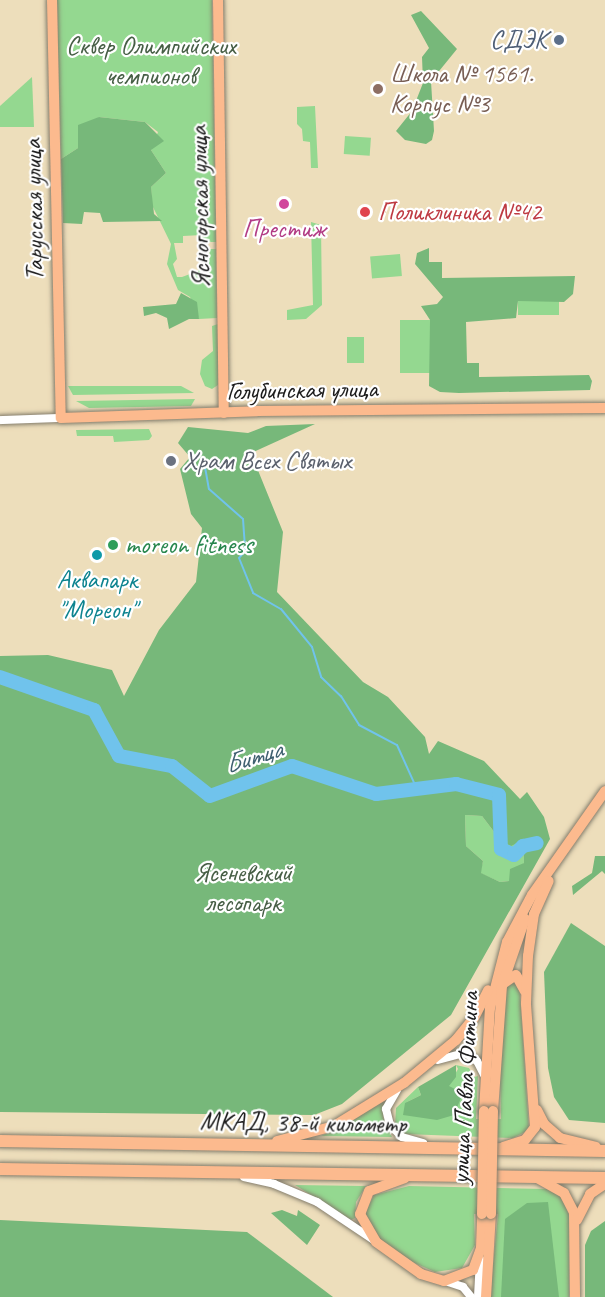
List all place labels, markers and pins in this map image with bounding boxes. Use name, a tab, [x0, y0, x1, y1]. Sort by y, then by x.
place label: СДЭК	[490, 24, 547, 56]
marker: СДЭК	[552, 33, 566, 47]
place label: Школа № 1561. Корпус №3	[390, 58, 533, 119]
marker: Школа № 1561. Корпус №3	[371, 82, 385, 96]
place label: Поликлиника №42	[378, 196, 542, 228]
marker: Престиж	[277, 197, 291, 211]
marker: Поликлиника №42	[356, 203, 374, 221]
place label: Престиж	[242, 213, 326, 245]
place label: Храм Всех Святых	[183, 445, 354, 477]
marker: Храм Всех Святых	[164, 454, 178, 468]
place label: moreon fitness	[125, 529, 253, 561]
marker: moreon fitness	[106, 538, 120, 552]
marker: Аквапарк "Мореон"	[90, 548, 104, 562]
place label: Аквапарк "Мореон"	[57, 564, 137, 626]

